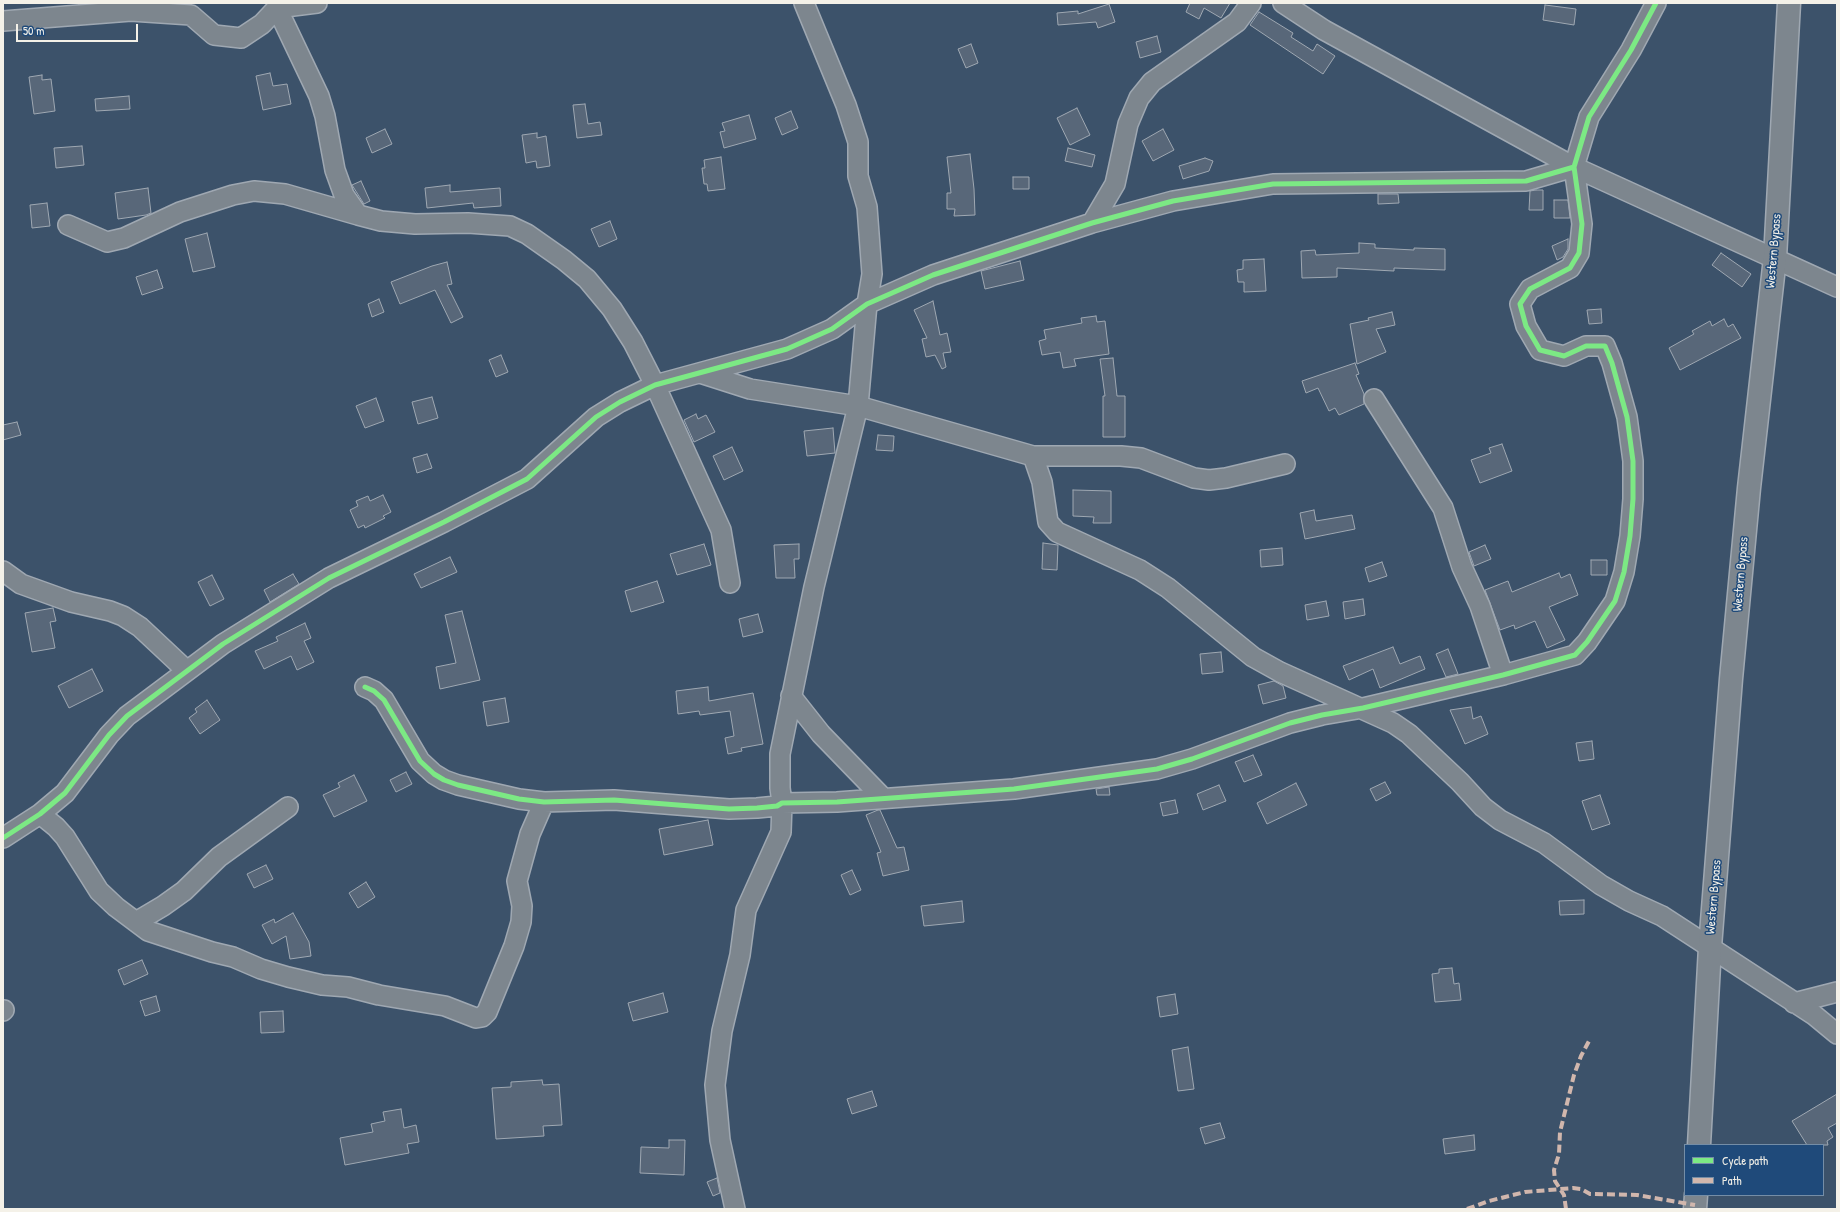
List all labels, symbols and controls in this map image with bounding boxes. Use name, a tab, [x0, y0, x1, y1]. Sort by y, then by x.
scale bar	[18, 16, 140, 42]
text: 50 m	[23, 22, 44, 39]
street label: Western Bypass	[1763, 213, 1785, 289]
street label: Western Bypass	[1730, 536, 1752, 612]
street label: Western Bypass	[1703, 859, 1725, 935]
legend	[1684, 1144, 1824, 1196]
text: Cycle path	[1722, 1152, 1768, 1169]
text: Path	[1722, 1172, 1742, 1189]

